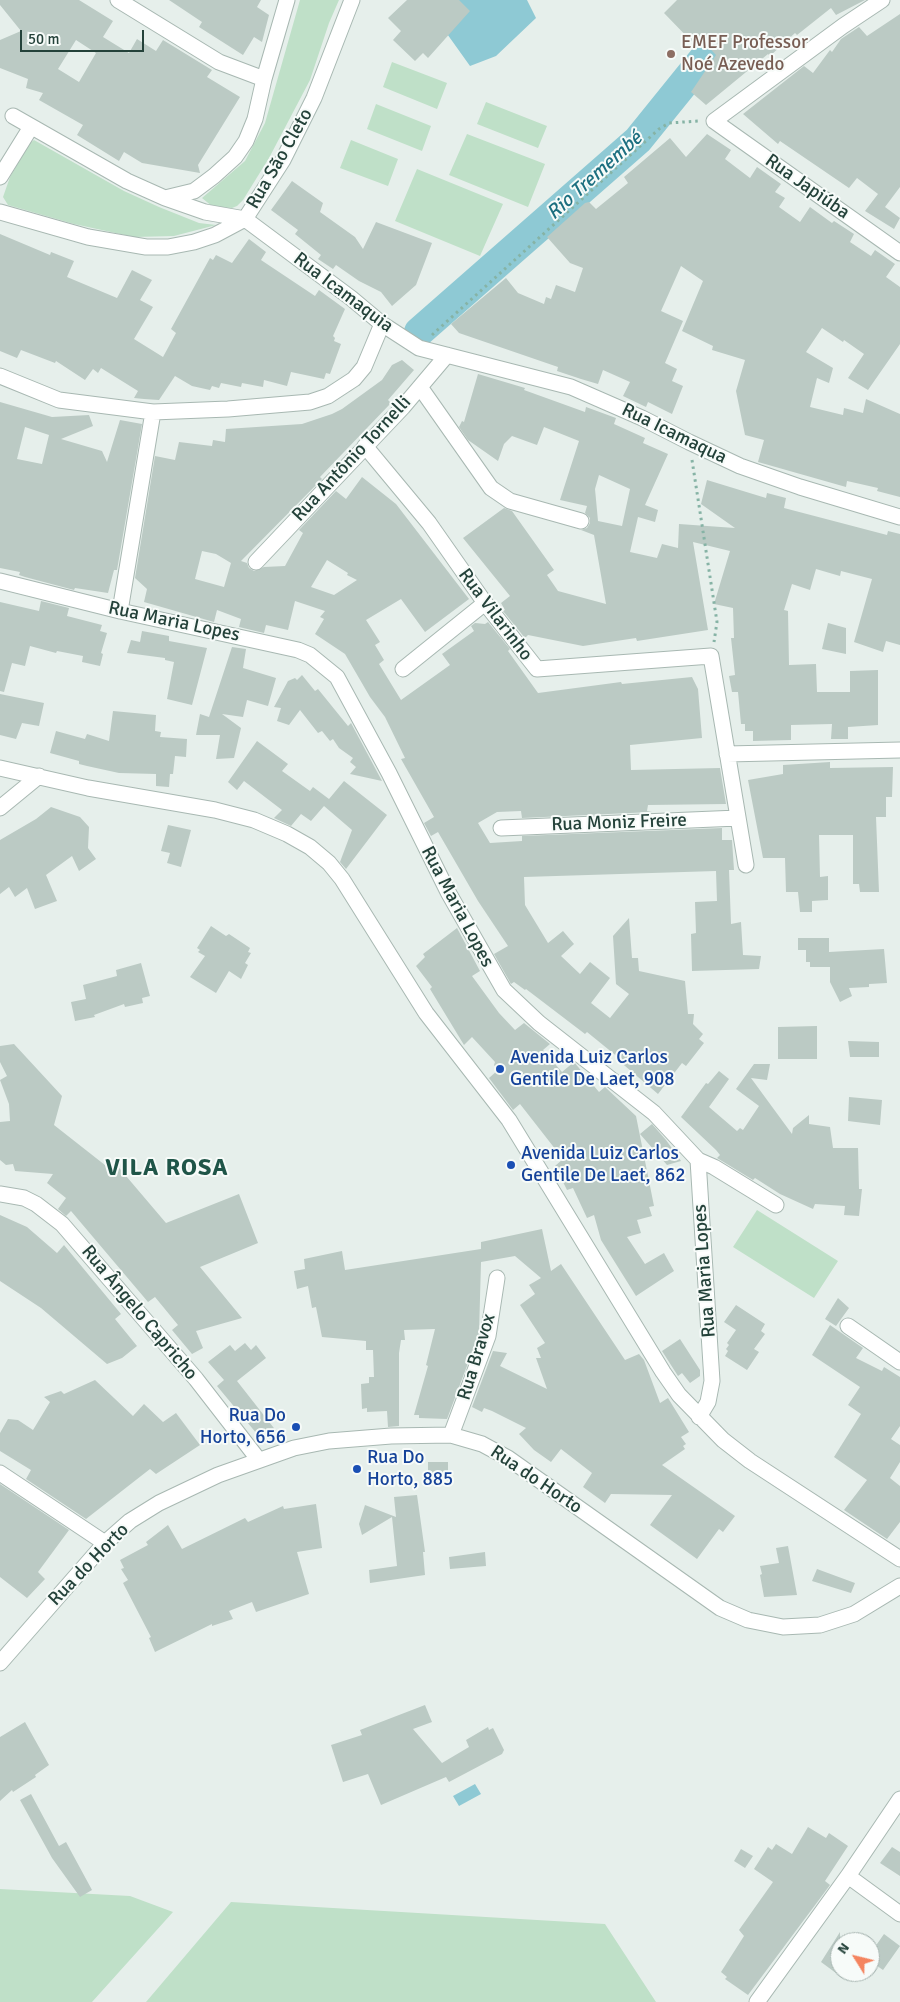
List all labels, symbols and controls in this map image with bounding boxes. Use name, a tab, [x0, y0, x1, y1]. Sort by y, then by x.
scale bar	[22, 20, 146, 52]
text: 50 m	[28, 30, 59, 48]
place label: EMEF Professor Noé Azevedo	[681, 32, 808, 76]
marker: EMEF Professor Noé Azevedo	[665, 48, 677, 60]
street label: Rua São Cleto	[242, 105, 318, 213]
water label: Rio Tremembé	[542, 127, 648, 225]
street label: Rua Japiúba	[760, 150, 854, 224]
street label: Rua Icamaquia	[289, 248, 397, 338]
street label: Rua Antônio Tornelli	[288, 391, 416, 527]
street label: Rua Icamaqua	[618, 399, 730, 469]
street label: Rua Vilarinho	[453, 564, 537, 666]
street label: Rua Maria Lopes	[106, 597, 242, 647]
street label: Rua Moniz Freire	[551, 809, 687, 837]
street label: Rua Maria Lopes	[416, 843, 498, 971]
place label: Avenida Luiz Carlos Gentile De Laet, 908	[510, 1047, 675, 1091]
marker: Avenida Luiz Carlos Gentile De Laet, 908	[494, 1063, 506, 1075]
place label: Avenida Luiz Carlos Gentile De Laet, 862	[521, 1143, 686, 1187]
district label: VILA ROSA	[104, 1155, 230, 1183]
marker: Avenida Luiz Carlos Gentile De Laet, 862	[505, 1159, 517, 1171]
street label: Rua Maria Lopes	[689, 1204, 721, 1338]
street label: Rua Ângelo Capricho	[76, 1241, 202, 1385]
street label: Rua Bravox	[453, 1311, 501, 1403]
place label: Rua Do Horto, 656	[200, 1405, 286, 1449]
marker: Rua Do Horto, 656	[290, 1421, 302, 1433]
street label: Rua do Horto	[486, 1441, 586, 1519]
place label: Rua Do Horto, 885	[367, 1447, 453, 1491]
marker: Rua Do Horto, 885	[351, 1463, 363, 1475]
street label: Rua do Horto	[44, 1519, 134, 1611]
north arrow	[830, 1932, 880, 1982]
text: N	[834, 1940, 853, 1957]

